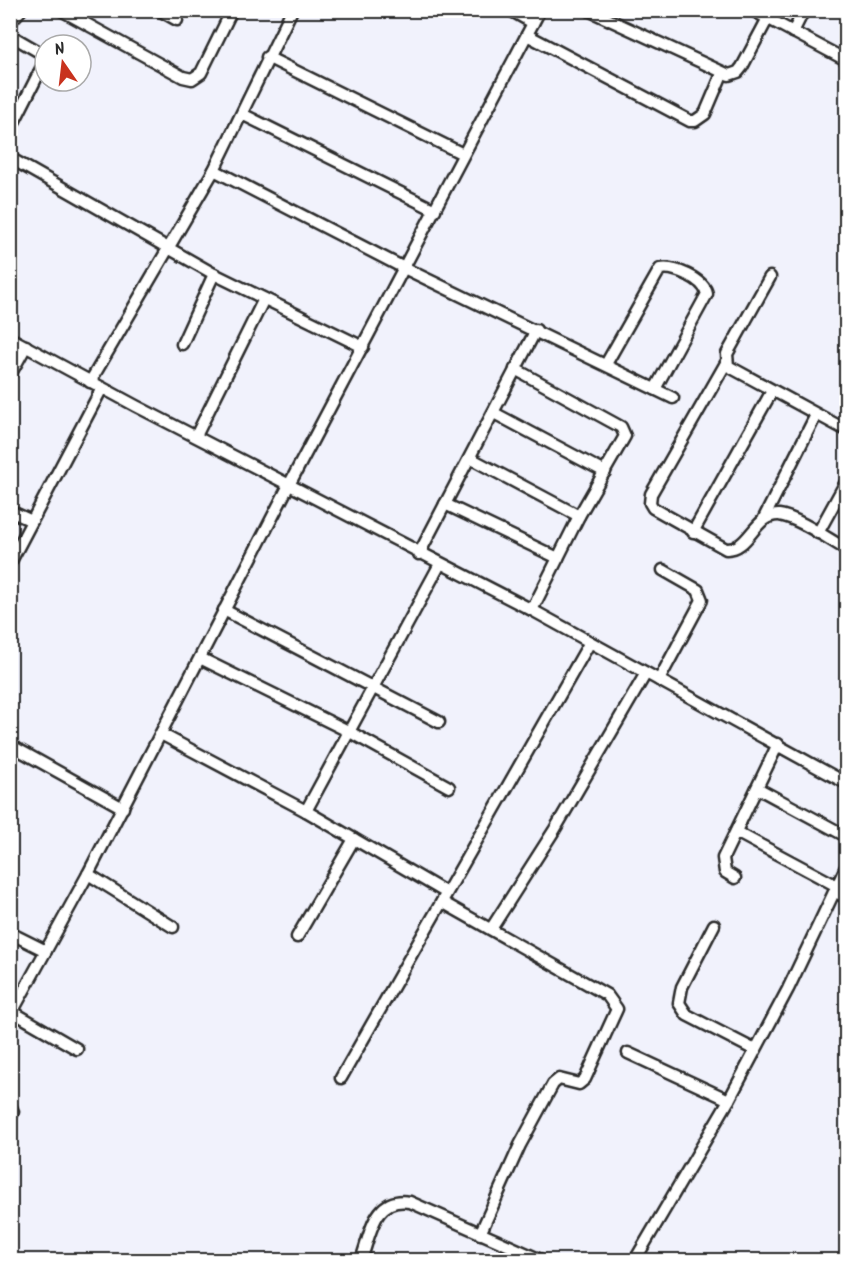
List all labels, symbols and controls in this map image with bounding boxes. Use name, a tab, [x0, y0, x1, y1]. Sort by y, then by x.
north arrow	[33, 33, 93, 93]
text: N	[52, 37, 68, 63]

